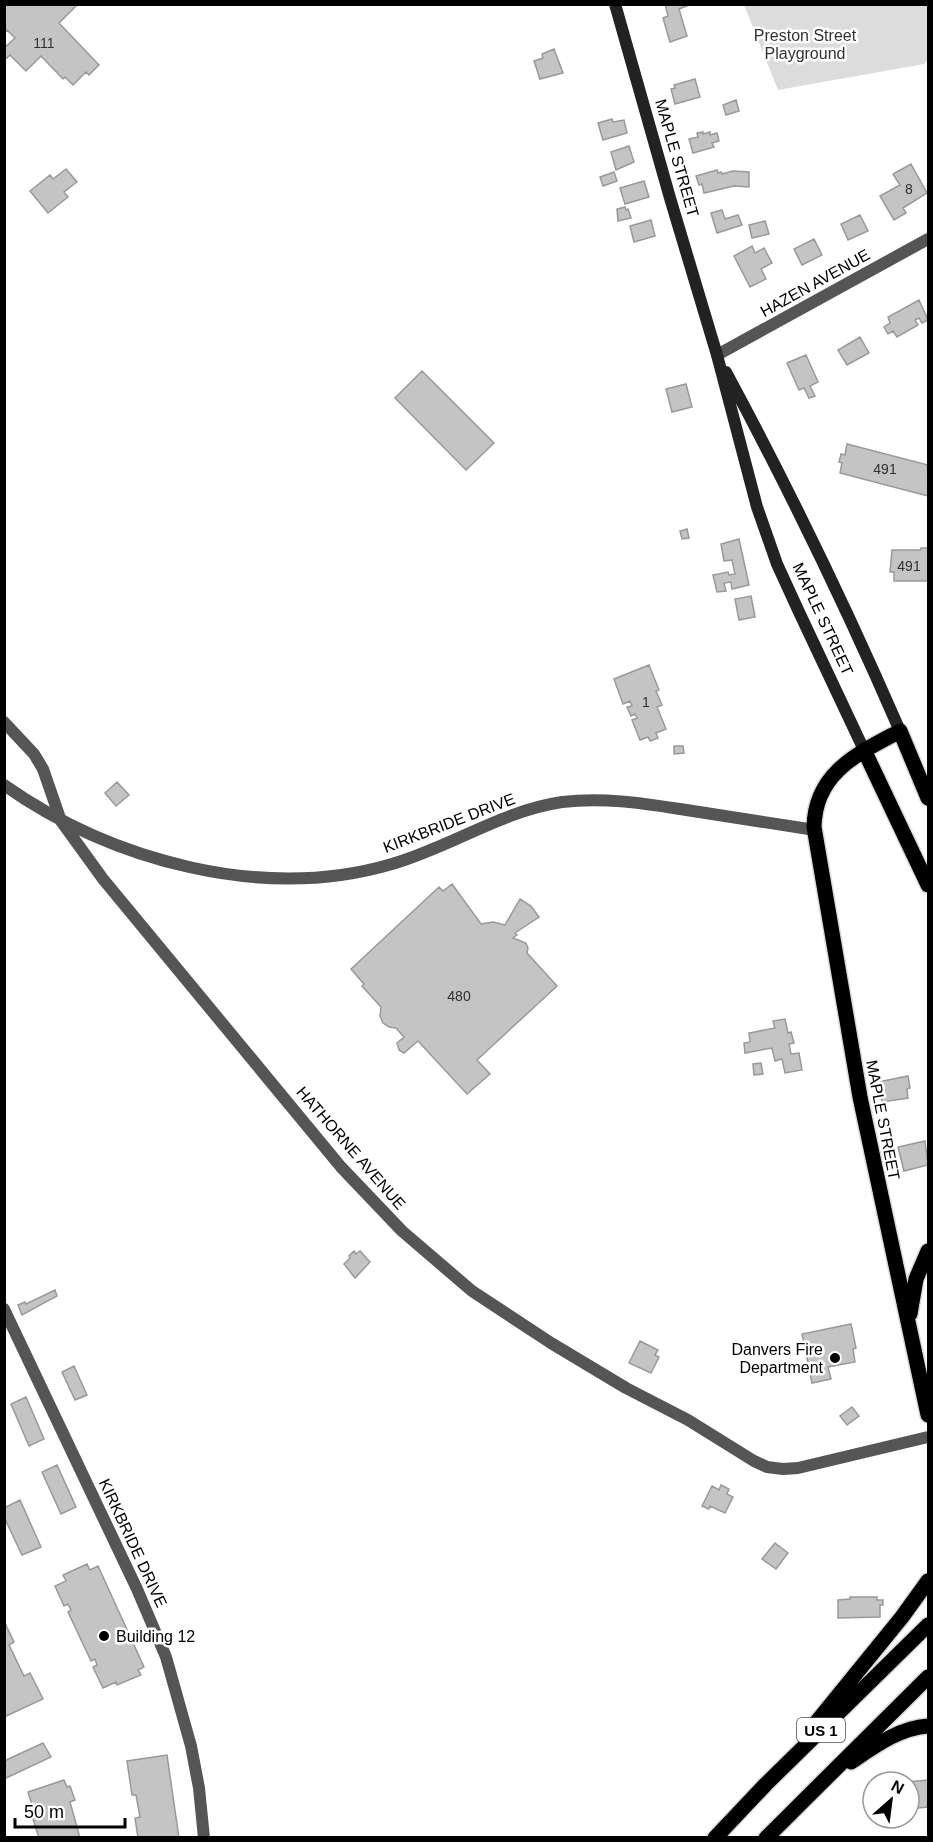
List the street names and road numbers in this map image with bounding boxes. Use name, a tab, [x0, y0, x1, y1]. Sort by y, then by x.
street label: MAPLE STREET	[652, 97, 702, 219]
street label: HAZEN AVENUE	[757, 246, 873, 320]
street label: MAPLE STREET	[790, 560, 857, 678]
street label: KIRKBRIDE DRIVE	[381, 790, 517, 856]
street label: MAPLE STREET	[863, 1059, 903, 1182]
street label: HATHORNE AVENUE	[293, 1083, 409, 1213]
street label: KIRKBRIDE DRIVE	[96, 1476, 170, 1610]
road number: US 1	[797, 1718, 845, 1742]

